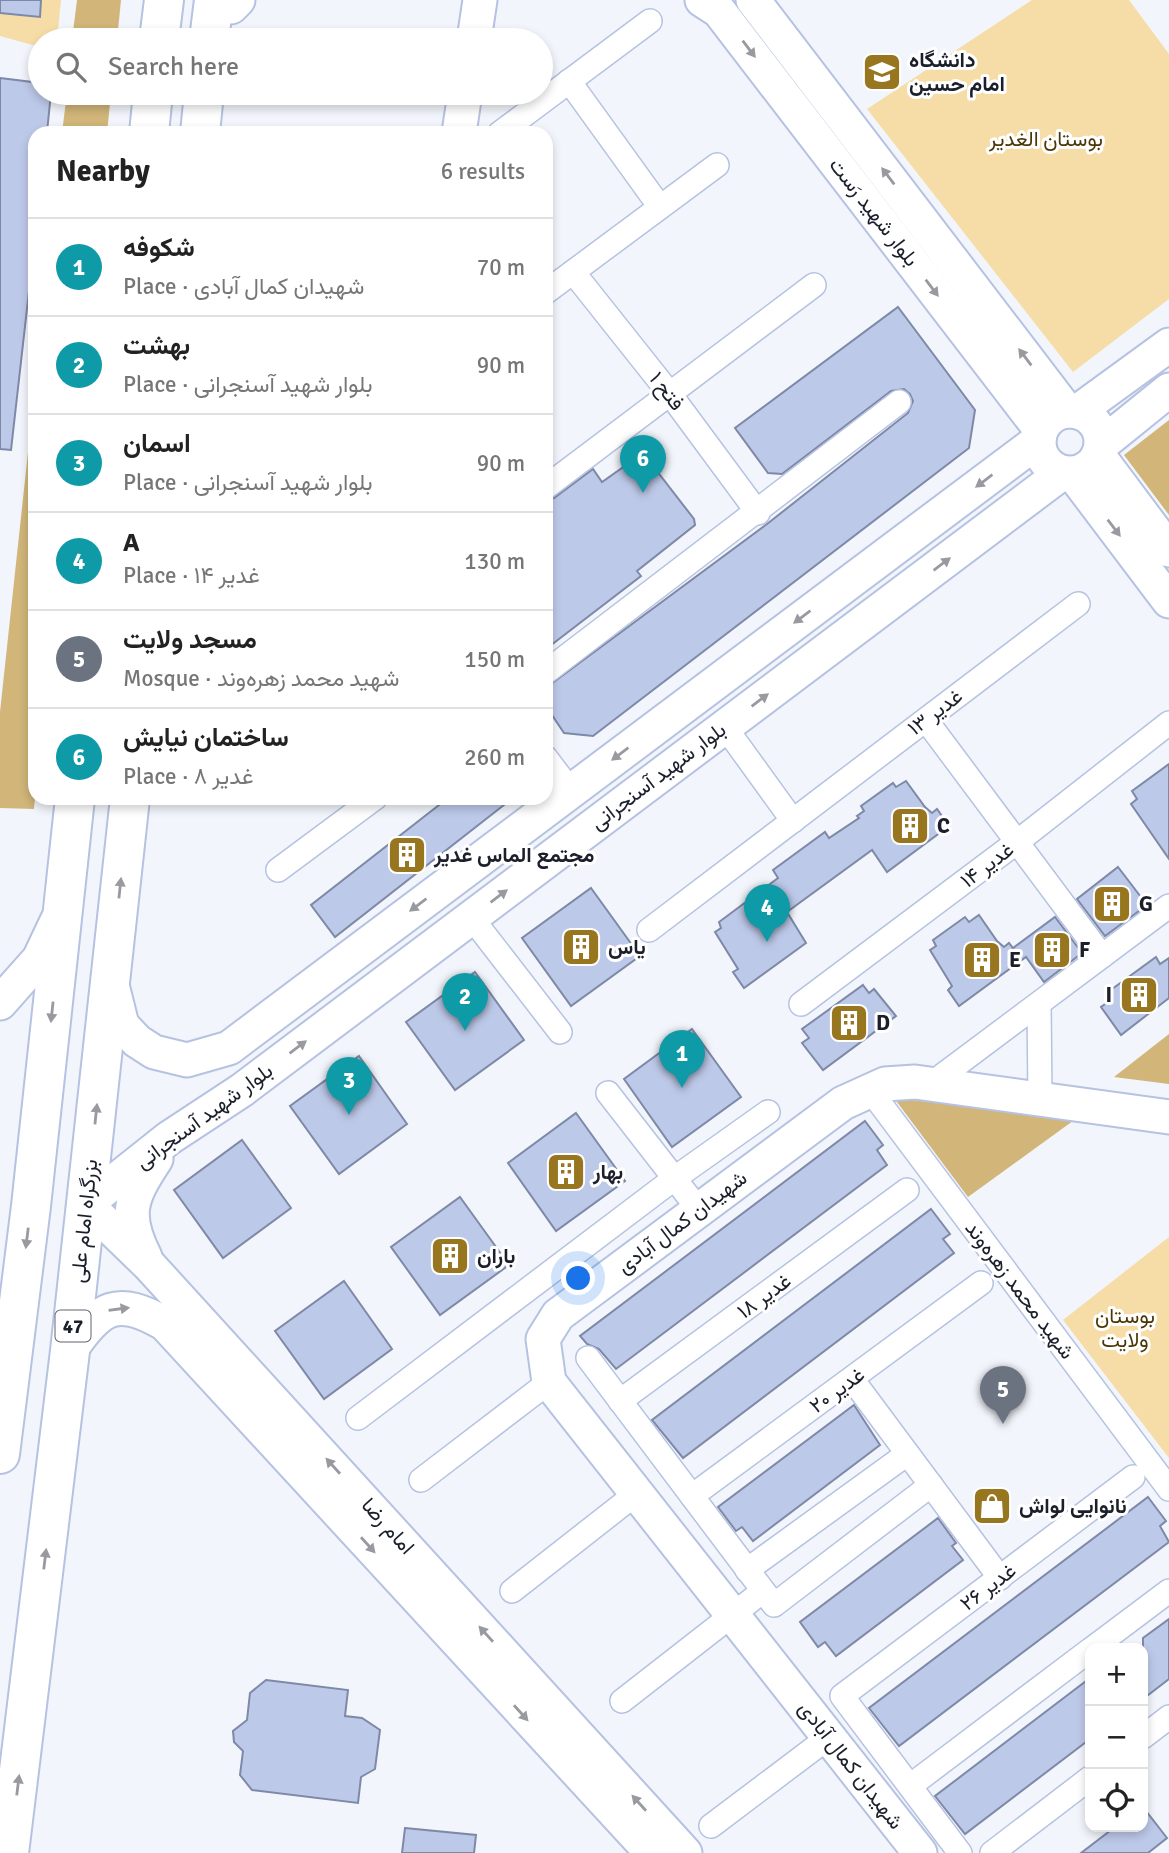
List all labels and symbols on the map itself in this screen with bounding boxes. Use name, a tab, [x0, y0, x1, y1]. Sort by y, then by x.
one-way arrow	[741, 40, 755, 58]
place label: دانشگاه امام حسین	[909, 47, 1005, 98]
school or university icon: دانشگاه امام حسین	[861, 51, 903, 93]
park label: بوستان الغدیر	[988, 126, 1103, 152]
street label: بلوار شهید رَست	[823, 152, 925, 272]
one-way arrow	[880, 167, 895, 185]
one-way arrow	[925, 278, 940, 296]
one-way arrow	[1019, 348, 1033, 366]
street label: فتح ۱	[643, 366, 690, 416]
pin: 6	[620, 435, 666, 493]
one-way arrow	[975, 474, 993, 488]
one-way arrow	[1107, 519, 1121, 537]
one-way arrow	[932, 556, 950, 571]
one-way arrow	[793, 610, 811, 624]
street label: غدیر ۱۳	[902, 683, 968, 741]
one-way arrow	[751, 694, 769, 708]
street label: بلوار شهید آسنجرانی	[585, 716, 731, 836]
one-way arrow	[611, 747, 629, 761]
building icon: C	[889, 805, 931, 847]
place label: C	[937, 813, 950, 839]
building icon: مجتمع الماس غدیر	[386, 834, 428, 876]
street label: غدیر ۱۴	[955, 837, 1019, 893]
place label: مجتمع الماس غدیر	[433, 842, 595, 869]
one-way arrow	[115, 877, 126, 899]
building icon: G	[1091, 883, 1133, 925]
pin: 4	[744, 884, 790, 942]
one-way arrow	[490, 888, 508, 903]
place label: G	[1139, 891, 1153, 917]
one-way arrow	[410, 898, 428, 913]
building icon: یاس	[560, 926, 602, 968]
building icon: F	[1031, 929, 1073, 971]
place label: یاس	[608, 934, 646, 960]
place label: F	[1079, 937, 1090, 963]
building icon: E	[961, 939, 1003, 981]
place label: E	[1009, 947, 1021, 973]
pin: 2	[442, 973, 488, 1031]
building icon: I	[1118, 974, 1160, 1016]
place label: I	[1105, 982, 1112, 1008]
one-way arrow	[46, 1001, 57, 1023]
building icon: D	[828, 1002, 870, 1044]
place label: D	[876, 1010, 890, 1036]
pin: 1	[659, 1030, 705, 1088]
one-way arrow	[289, 1040, 307, 1054]
street label: بلوار شهید آسنجرانی	[130, 1057, 278, 1175]
pin: 3	[326, 1057, 372, 1115]
one-way arrow	[91, 1103, 102, 1125]
building icon: بهار	[545, 1151, 587, 1193]
street label: بزرگراه امام علی	[65, 1158, 104, 1284]
place label: بهار	[592, 1159, 623, 1185]
street label: شهیدان کمال آبادی	[612, 1165, 752, 1279]
street label: شهید محمد زهره‌وند	[959, 1216, 1081, 1364]
one-way arrow	[22, 1227, 33, 1249]
building icon: باران	[429, 1235, 471, 1277]
place label: باران	[477, 1243, 515, 1269]
your location	[561, 1261, 595, 1295]
street label: غدیر ۱۸	[732, 1268, 796, 1324]
one-way arrow	[108, 1303, 130, 1314]
park label: بوستان ولایت	[1095, 1303, 1155, 1353]
road number: 47	[56, 1310, 90, 1342]
street label: غدیر ۲۰	[804, 1361, 870, 1419]
pin: 5	[980, 1366, 1026, 1424]
one-way arrow	[325, 1457, 341, 1475]
shop icon: نانوایی لواش	[971, 1485, 1013, 1527]
street label: امام رضا	[355, 1492, 420, 1560]
place label: نانوایی لواش	[1019, 1493, 1127, 1519]
one-way arrow	[360, 1536, 376, 1554]
one-way arrow	[40, 1548, 51, 1570]
street label: غدیر ۲۶	[955, 1558, 1021, 1616]
one-way arrow	[478, 1625, 494, 1643]
street label: شهیدان کمال آبادی	[793, 1696, 909, 1834]
one-way arrow	[513, 1704, 529, 1722]
one-way arrow	[12, 1774, 23, 1796]
one-way arrow	[631, 1794, 647, 1812]

